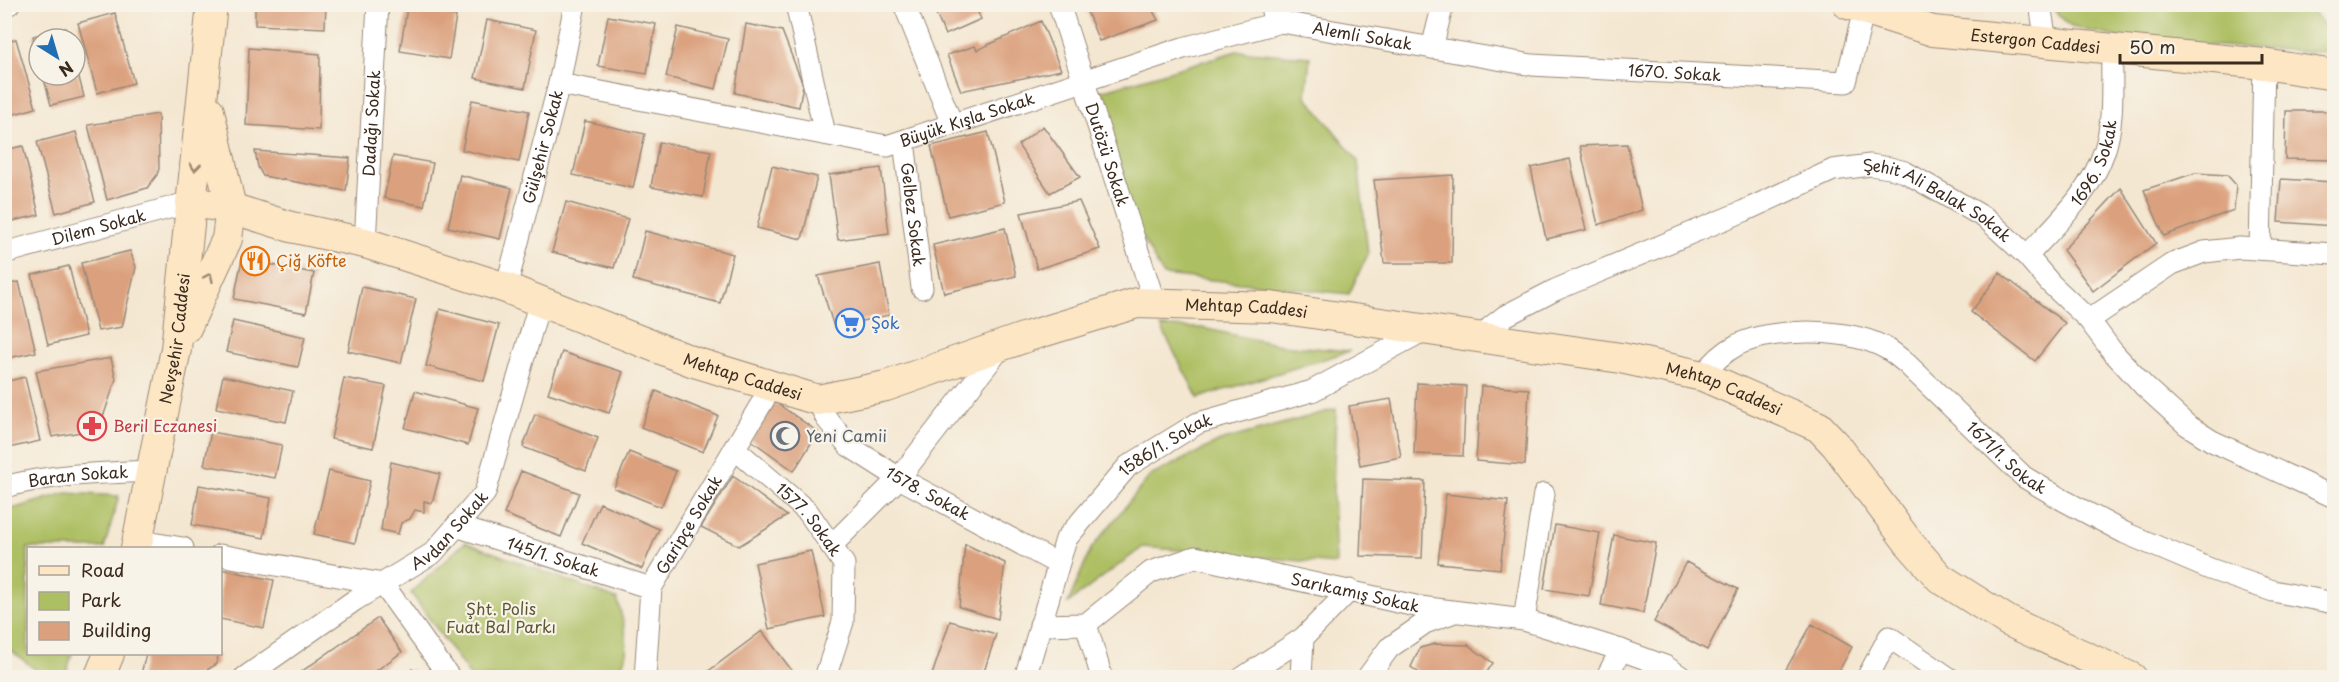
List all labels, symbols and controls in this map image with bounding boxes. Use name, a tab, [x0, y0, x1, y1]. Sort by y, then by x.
street label: Alemli Sokak	[1311, 15, 1414, 55]
street label: Estergon Caddesi	[1969, 22, 2101, 59]
north arrow	[27, 27, 87, 87]
scale bar	[2120, 27, 2262, 65]
text: 50 m	[2129, 33, 2176, 60]
text: N	[54, 56, 79, 83]
street label: 1670. Sokak	[1628, 57, 1722, 86]
street label: Dadağı Sokak	[356, 69, 385, 177]
street label: Büyük Kışla Sokak	[896, 85, 1037, 152]
street label: Gülşehir Sokak	[515, 87, 568, 206]
street label: Dutözü Sokak	[1080, 99, 1136, 209]
street label: 1696. Sokak	[2064, 118, 2122, 211]
street label: Şehit Ali Balak Sokak	[1861, 152, 2017, 247]
street label: Gelbez Sokak	[896, 161, 932, 268]
one-way arrow	[189, 163, 202, 172]
street label: Dilem Sokak	[48, 202, 148, 251]
restaurant icon: Çiğ Köfte	[239, 245, 271, 277]
place label: Çiğ Köfte	[276, 248, 347, 272]
street label: Nevşehir Caddesi	[152, 272, 195, 406]
one-way arrow	[202, 273, 214, 284]
street label: Mehtap Caddesi	[1185, 291, 1309, 323]
supermarket icon: Şok	[834, 307, 866, 339]
place label: Şok	[871, 310, 900, 334]
street label: Mehtap Caddesi	[680, 346, 805, 405]
street label: Mehtap Caddesi	[1664, 355, 1786, 420]
street label: 1586/1. Sokak	[1112, 407, 1215, 481]
pharmacy icon: Beril Eczanesi	[76, 410, 108, 442]
place label: Beril Eczanesi	[113, 413, 217, 437]
street label: 1671/1. Sokak	[1962, 415, 2052, 499]
mosque icon: Yeni Camii	[769, 420, 801, 452]
place label: Yeni Camii	[806, 423, 887, 447]
street label: Baran Sokak	[26, 459, 129, 492]
street label: 1578. Sokak	[881, 460, 975, 525]
street label: Garipçe Sokak	[649, 470, 727, 578]
street label: 1577. Sokak	[771, 477, 848, 561]
street label: Avdan Sokak	[405, 485, 493, 575]
street label: 145/1. Sokak	[504, 530, 603, 582]
legend	[27, 547, 222, 655]
text: Road	[81, 556, 125, 583]
street label: Sarıkamış Sokak	[1289, 566, 1422, 618]
text: Park	[81, 586, 121, 613]
park label: Şht. Polis Fuat Bal Parkı	[446, 596, 556, 638]
text: Building	[81, 616, 151, 643]

